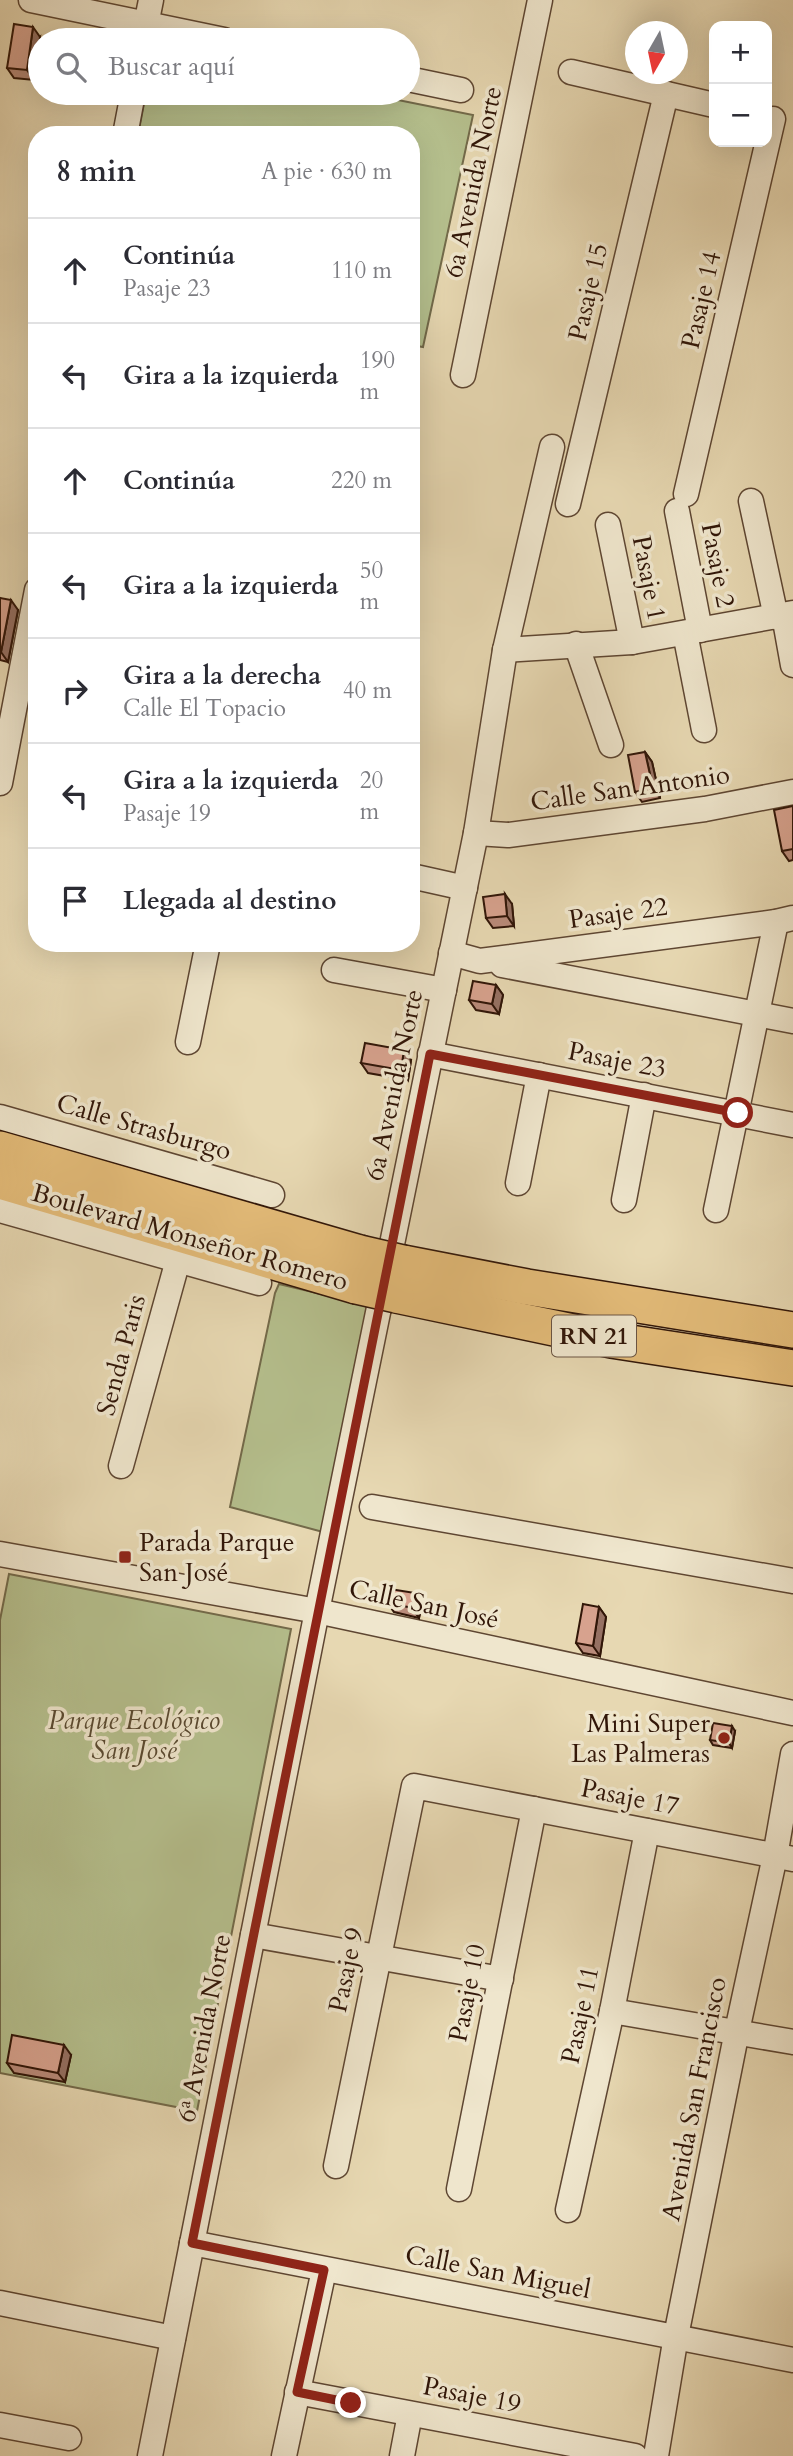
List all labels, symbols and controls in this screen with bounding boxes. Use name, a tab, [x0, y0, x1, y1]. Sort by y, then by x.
north arrow	[625, 21, 688, 84]
map controls	[709, 21, 772, 147]
button: +	[709, 21, 772, 84]
search box	[28, 28, 420, 105]
icon: search	[52, 48, 90, 86]
text: Buscar aquí	[108, 49, 235, 84]
street label: 6a Avenida Norte	[436, 83, 510, 281]
button: −	[709, 84, 772, 147]
text: 8 min	[56, 151, 136, 192]
text: A pie · 630 m	[261, 156, 392, 187]
text: Continúa	[123, 238, 235, 273]
street label: Pasaje 15	[560, 240, 616, 344]
street label: Pasaje 14	[673, 248, 729, 352]
icon: ahead	[56, 252, 94, 290]
text: 110 m	[331, 255, 392, 286]
text: Pasaje 23	[123, 273, 211, 304]
text: 190 m	[360, 345, 395, 407]
icon: left	[56, 357, 94, 395]
text: Gira a la izquierda	[123, 358, 339, 393]
icon: ahead	[56, 462, 94, 500]
text: Continúa	[123, 463, 235, 498]
text: 220 m	[331, 465, 392, 496]
street label: Pasaje 2	[693, 519, 743, 611]
street label: Pasaje 1	[624, 532, 674, 624]
text: 50 m	[360, 555, 383, 617]
icon: left	[56, 567, 94, 605]
text: Gira a la izquierda	[123, 568, 339, 603]
text: Gira a la derecha	[123, 658, 321, 693]
icon: right	[56, 672, 94, 710]
text: 40 m	[343, 675, 392, 706]
text: Calle El Topacio	[123, 693, 286, 724]
street label: Calle San Antonio	[528, 757, 732, 819]
text: Gira a la izquierda	[123, 763, 339, 798]
text: 20 m	[360, 765, 383, 827]
icon: left	[56, 777, 94, 815]
text: Pasaje 19	[123, 798, 211, 829]
icon: arrive	[56, 882, 94, 920]
text: Llegada al destino	[123, 883, 337, 918]
street label: Pasaje 22	[566, 889, 670, 937]
street label: 6a Avenida Norte	[357, 986, 431, 1184]
street label: Pasaje 23	[565, 1033, 669, 1087]
street label: Calle Strasburgo	[53, 1085, 235, 1169]
route start	[722, 1097, 753, 1128]
street label: Boulevard Monseñor Romero	[28, 1175, 352, 1299]
street label: Senda Paris	[88, 1291, 154, 1419]
road number: RN 21	[552, 1316, 636, 1356]
place label: Parada Parque San José	[139, 1525, 294, 1590]
marker: Parada Parque San José	[117, 1549, 133, 1565]
street label: Calle San José	[346, 1571, 502, 1637]
park label: Parque Ecológico San José	[48, 1703, 220, 1768]
place label: Mini Super Las Palmeras	[571, 1706, 711, 1771]
marker: Mini Super Las Palmeras	[716, 1730, 732, 1746]
street label: Pasaje 17	[578, 1770, 682, 1824]
street label: Pasaje 9	[320, 1924, 372, 2016]
street label: 6ª Avenida Norte	[169, 1931, 239, 2125]
street label: Pasaje 10	[440, 1941, 494, 2045]
street label: Pasaje 11	[553, 1963, 607, 2067]
street label: Avenida San Francisco	[653, 1974, 735, 2224]
street label: Calle San Miguel	[402, 2237, 594, 2307]
street label: Pasaje 19	[420, 2368, 524, 2422]
route end	[335, 2387, 366, 2418]

